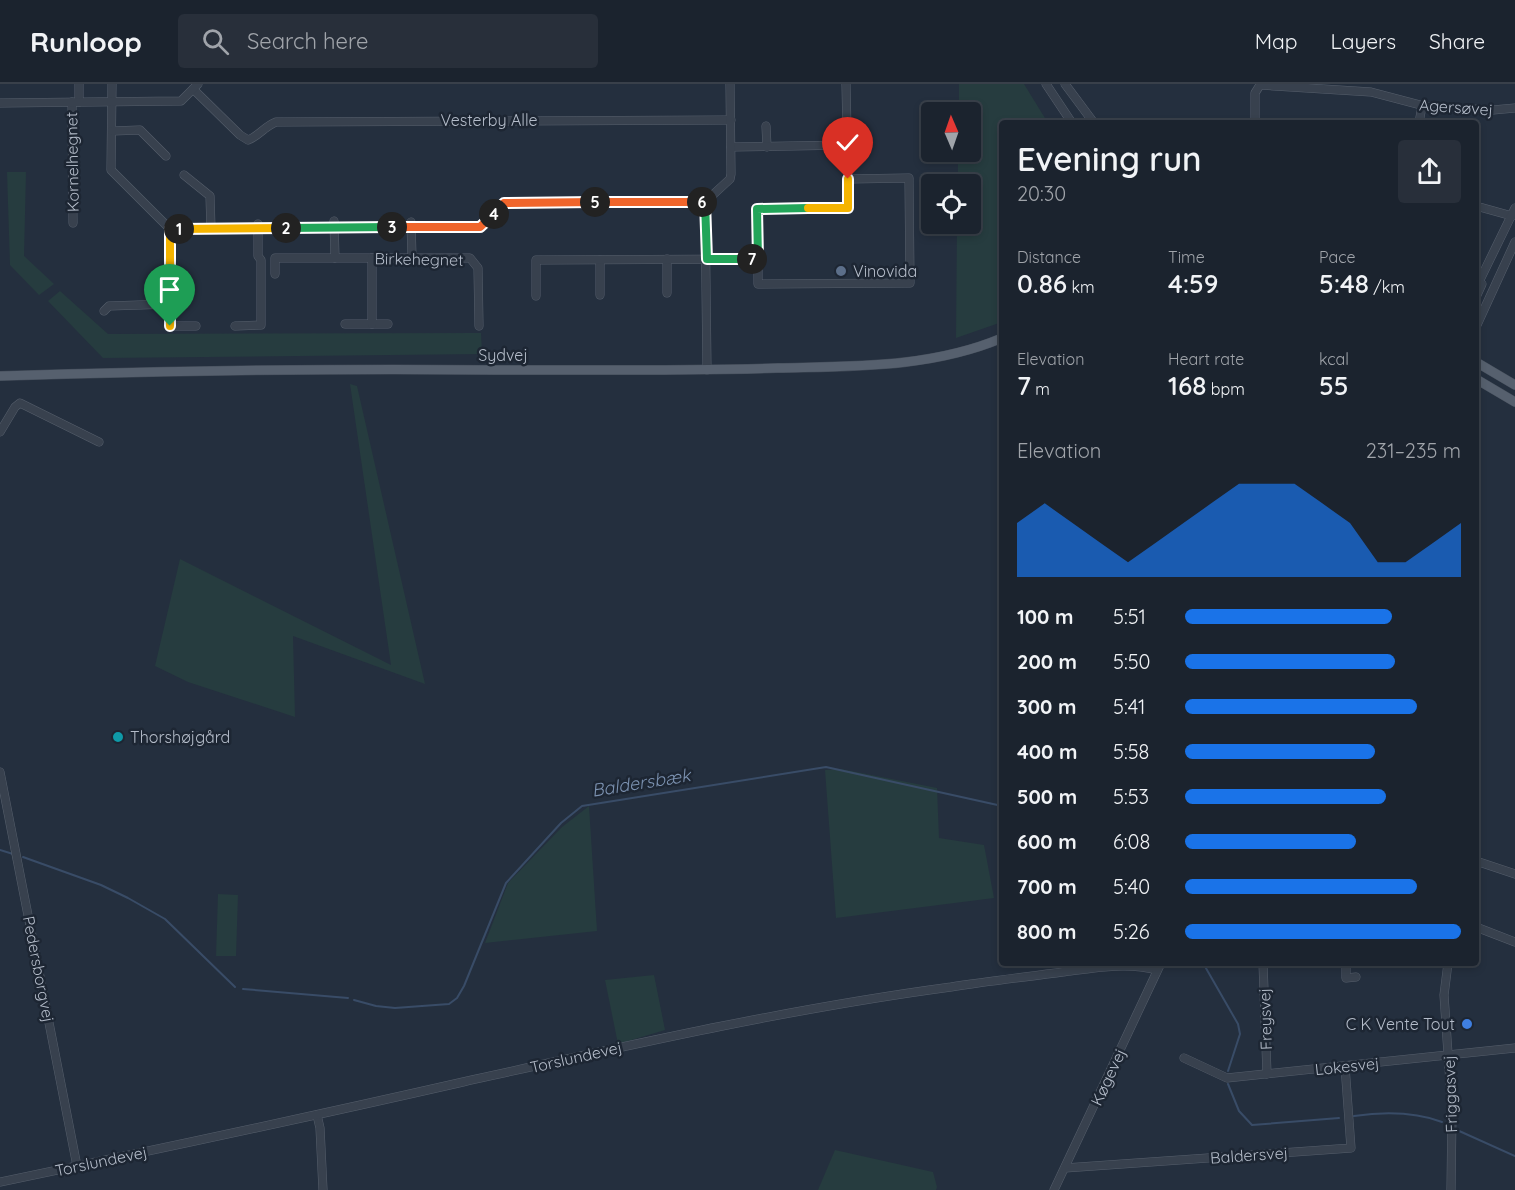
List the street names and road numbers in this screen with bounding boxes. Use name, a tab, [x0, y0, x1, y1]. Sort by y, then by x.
street label: Agersøvej	[1418, 94, 1494, 120]
street label: Vesterby Alle	[440, 110, 538, 130]
street label: Kornelhegnet	[61, 112, 83, 212]
street label: Birkehegnet	[374, 248, 464, 270]
street label: Sydvej	[478, 345, 528, 365]
street label: Pedersborgvej	[19, 914, 59, 1024]
street label: Freysvej	[1254, 988, 1276, 1050]
street label: Torslundevej	[528, 1037, 624, 1077]
street label: Køgevej	[1086, 1045, 1130, 1109]
street label: Lokesvej	[1314, 1053, 1380, 1079]
street label: Friggasvej	[1439, 1055, 1461, 1133]
street label: Torslundevej	[53, 1142, 149, 1180]
street label: Baldersvej	[1210, 1142, 1288, 1168]

